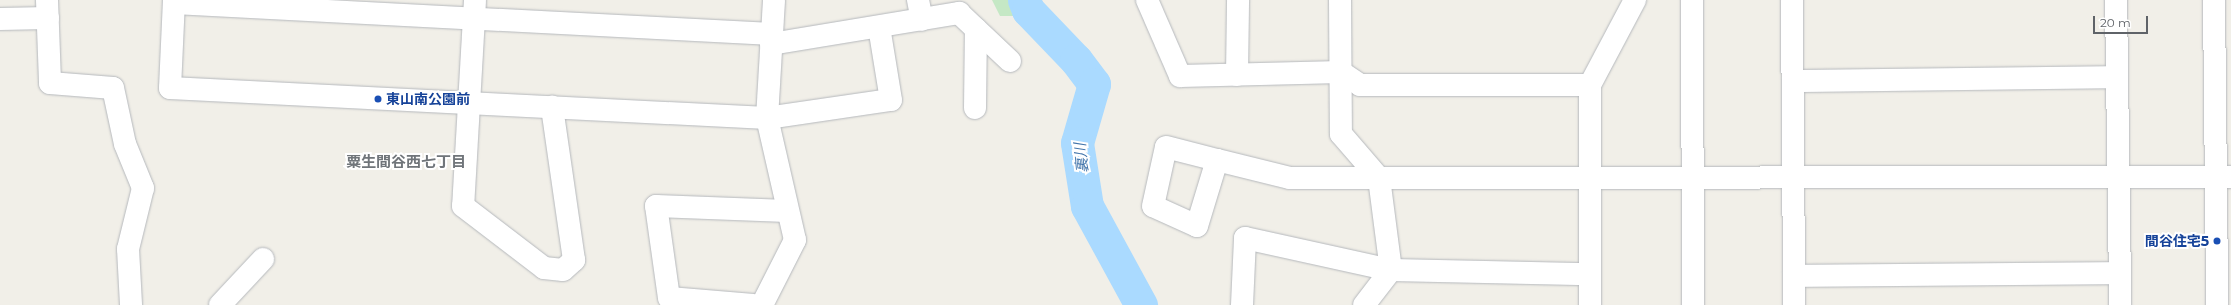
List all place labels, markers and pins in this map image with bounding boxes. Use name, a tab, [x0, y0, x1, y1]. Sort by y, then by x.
place label: 東山南公園前	[386, 91, 470, 107]
marker: 東山南公園前	[373, 94, 383, 104]
place label: 間谷住宅5	[2145, 233, 2209, 249]
marker: 間谷住宅5	[2212, 236, 2222, 246]

